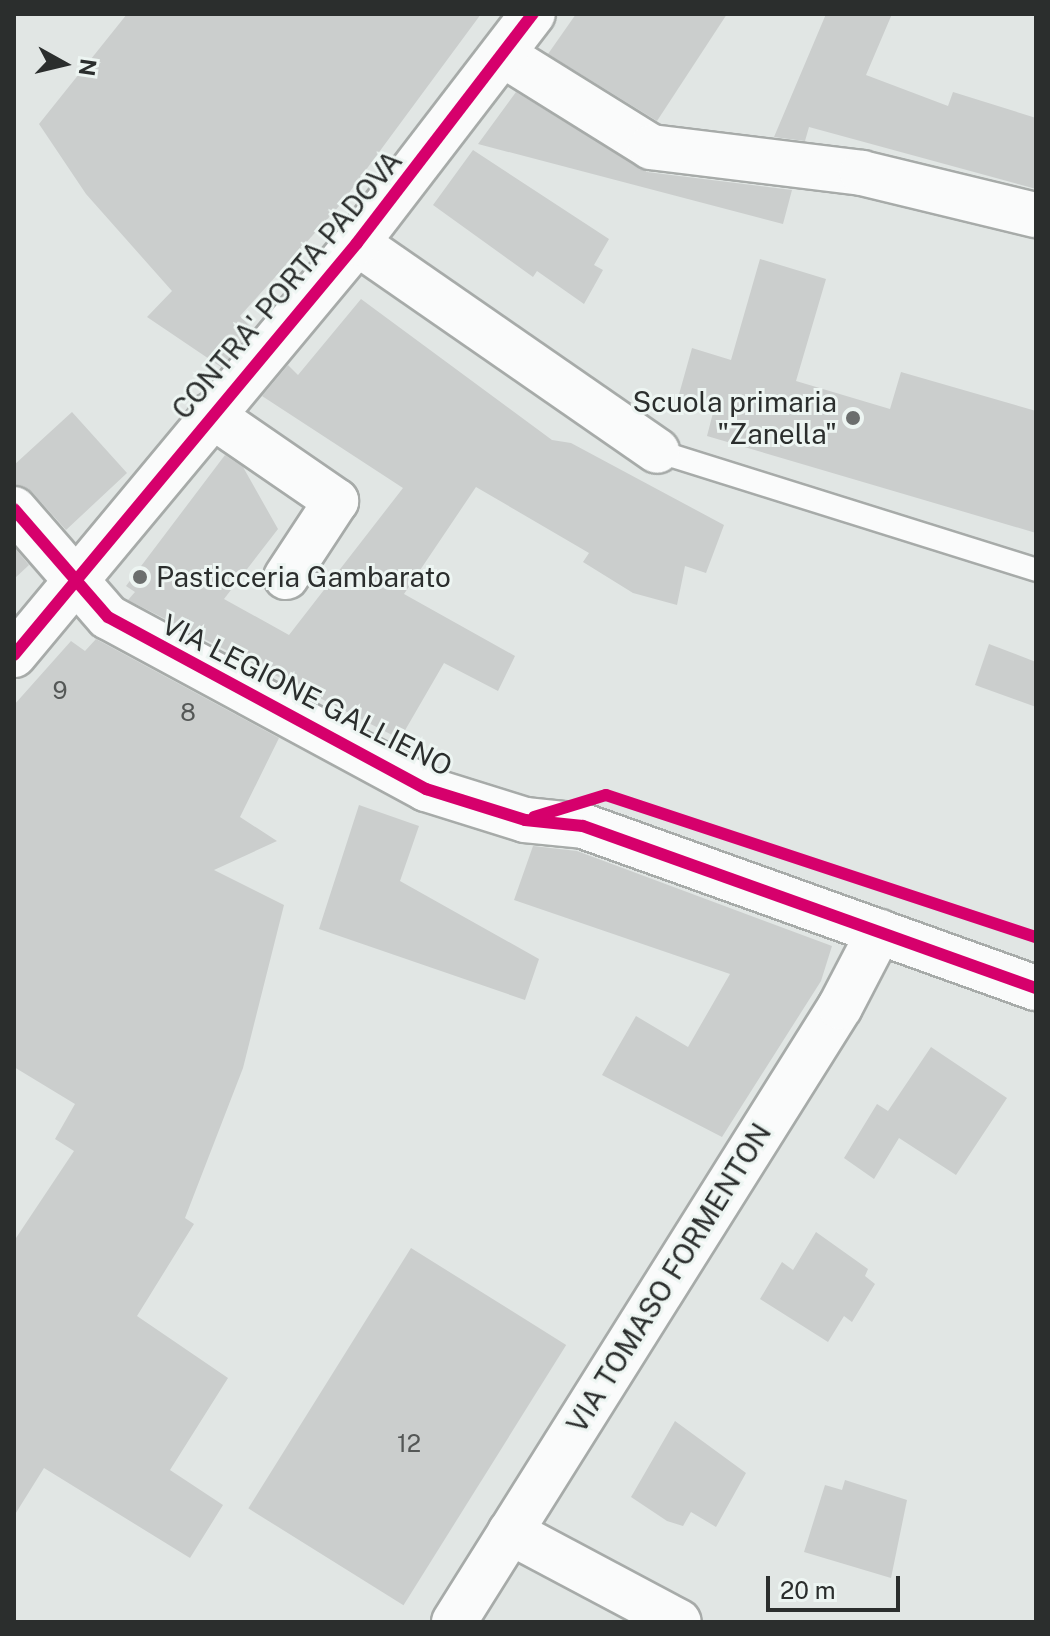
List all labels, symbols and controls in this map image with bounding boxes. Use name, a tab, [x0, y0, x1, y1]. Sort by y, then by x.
north arrow	[24, 24, 104, 104]
text: N	[74, 57, 102, 78]
street label: CONTRA' PORTA PADOVA	[165, 144, 409, 426]
place label: Scuola primaria "Zanella"	[633, 385, 837, 451]
marker: Scuola primaria "Zanella"	[844, 409, 862, 427]
place label: Pasticceria Gambarato	[156, 560, 451, 594]
marker: Pasticceria Gambarato	[131, 568, 149, 586]
street label: VIA LEGIONE GALLIENO	[156, 607, 458, 783]
house number: 9	[53, 677, 67, 705]
house number: 8	[180, 699, 196, 727]
street label: VIA TOMASO FORMENTON	[560, 1117, 778, 1439]
house number: 12	[397, 1430, 421, 1458]
scale bar	[770, 1560, 904, 1610]
text: 20 m	[780, 1576, 836, 1604]

